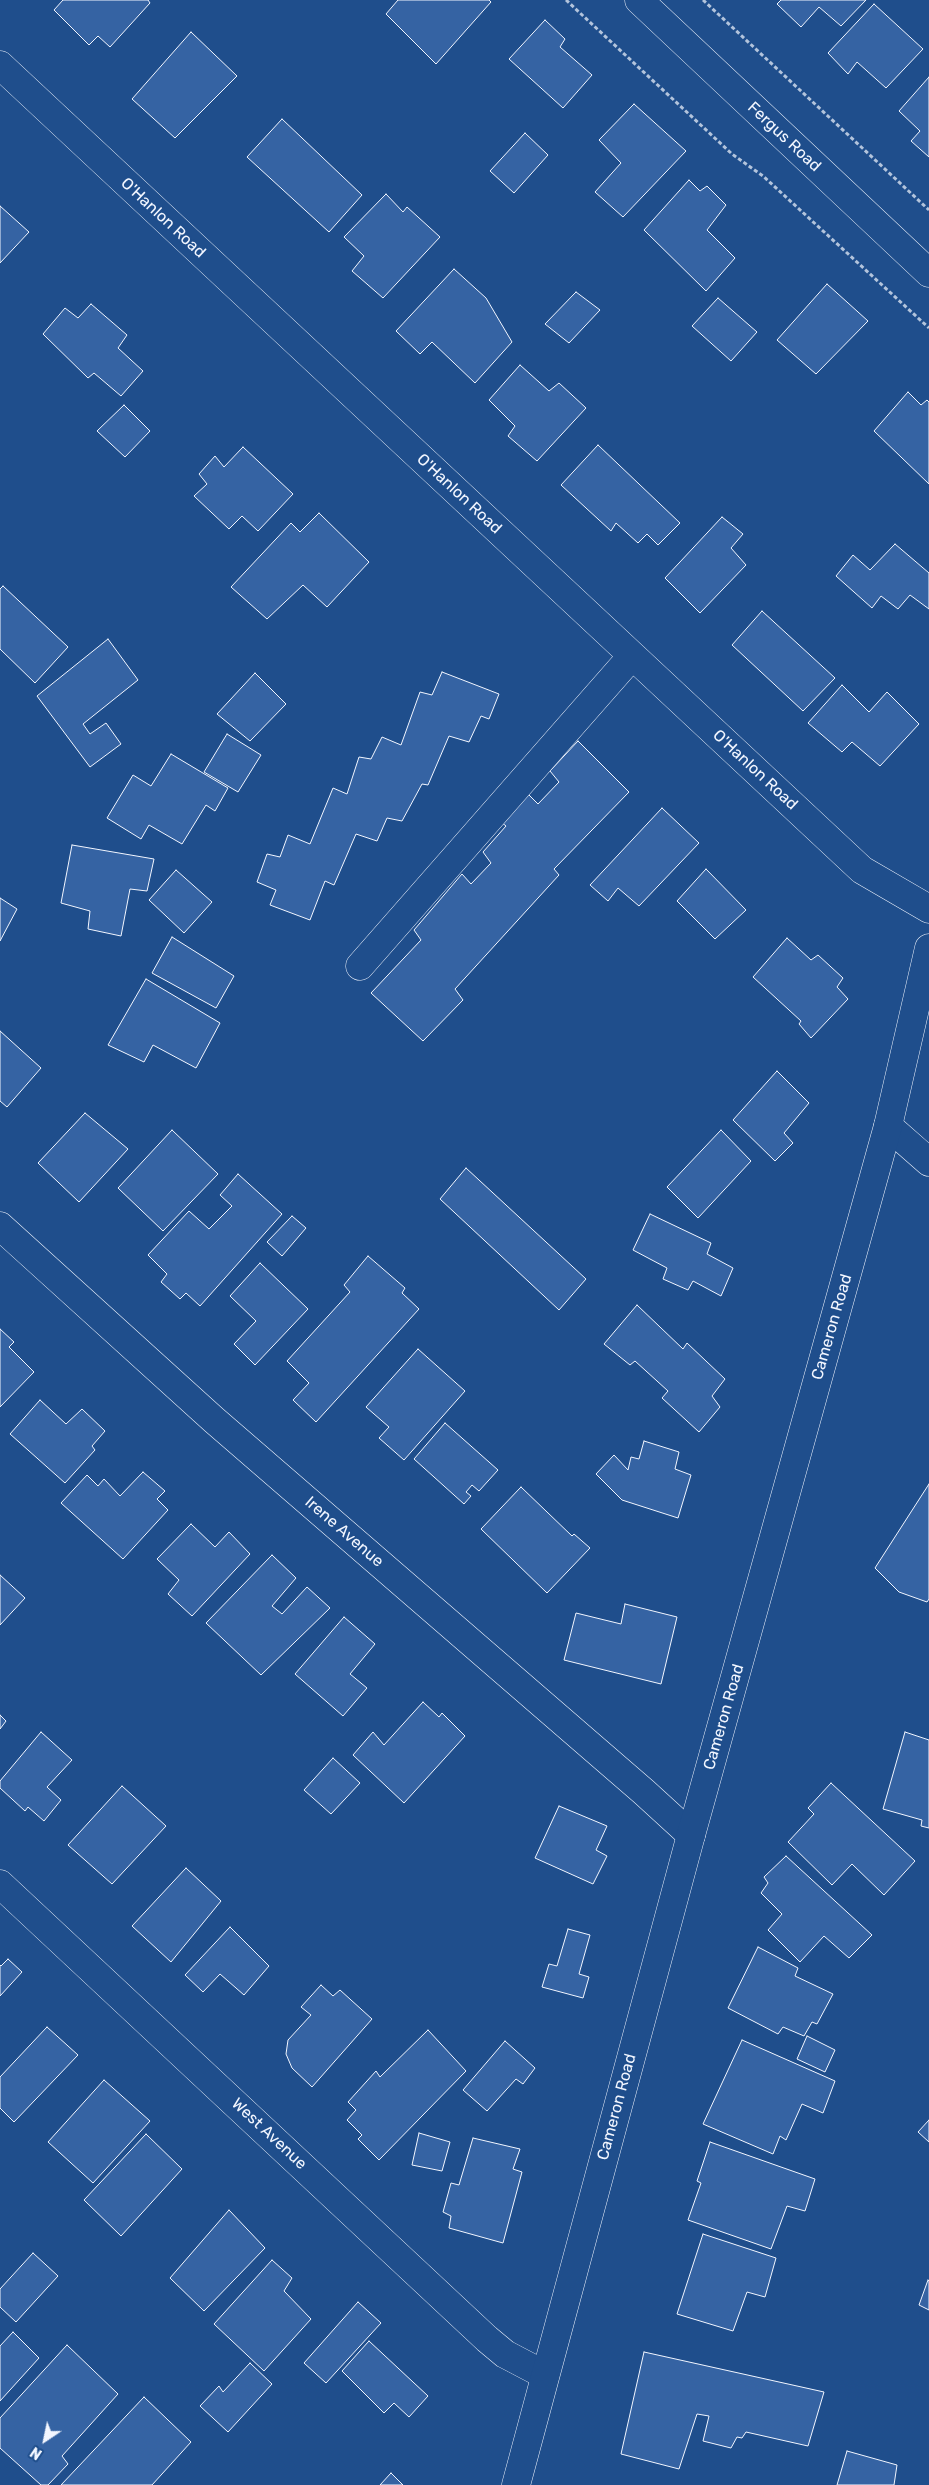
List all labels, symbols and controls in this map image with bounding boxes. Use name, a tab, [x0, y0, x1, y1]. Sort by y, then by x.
street label: Fergus Road	[743, 98, 825, 176]
street label: O'Hanlon Road	[117, 174, 209, 262]
street label: O'Hanlon Road	[413, 450, 505, 538]
street label: O'Hanlon Road	[709, 726, 801, 814]
street label: Cameron Road	[808, 1272, 856, 1382]
street label: Irene Avenue	[301, 1493, 387, 1571]
street label: Cameron Road	[700, 1662, 748, 1772]
street label: Cameron Road	[594, 2052, 640, 2162]
street label: West Avenue	[227, 2094, 311, 2174]
north arrow	[20, 2415, 70, 2465]
text: N	[27, 2443, 45, 2463]

